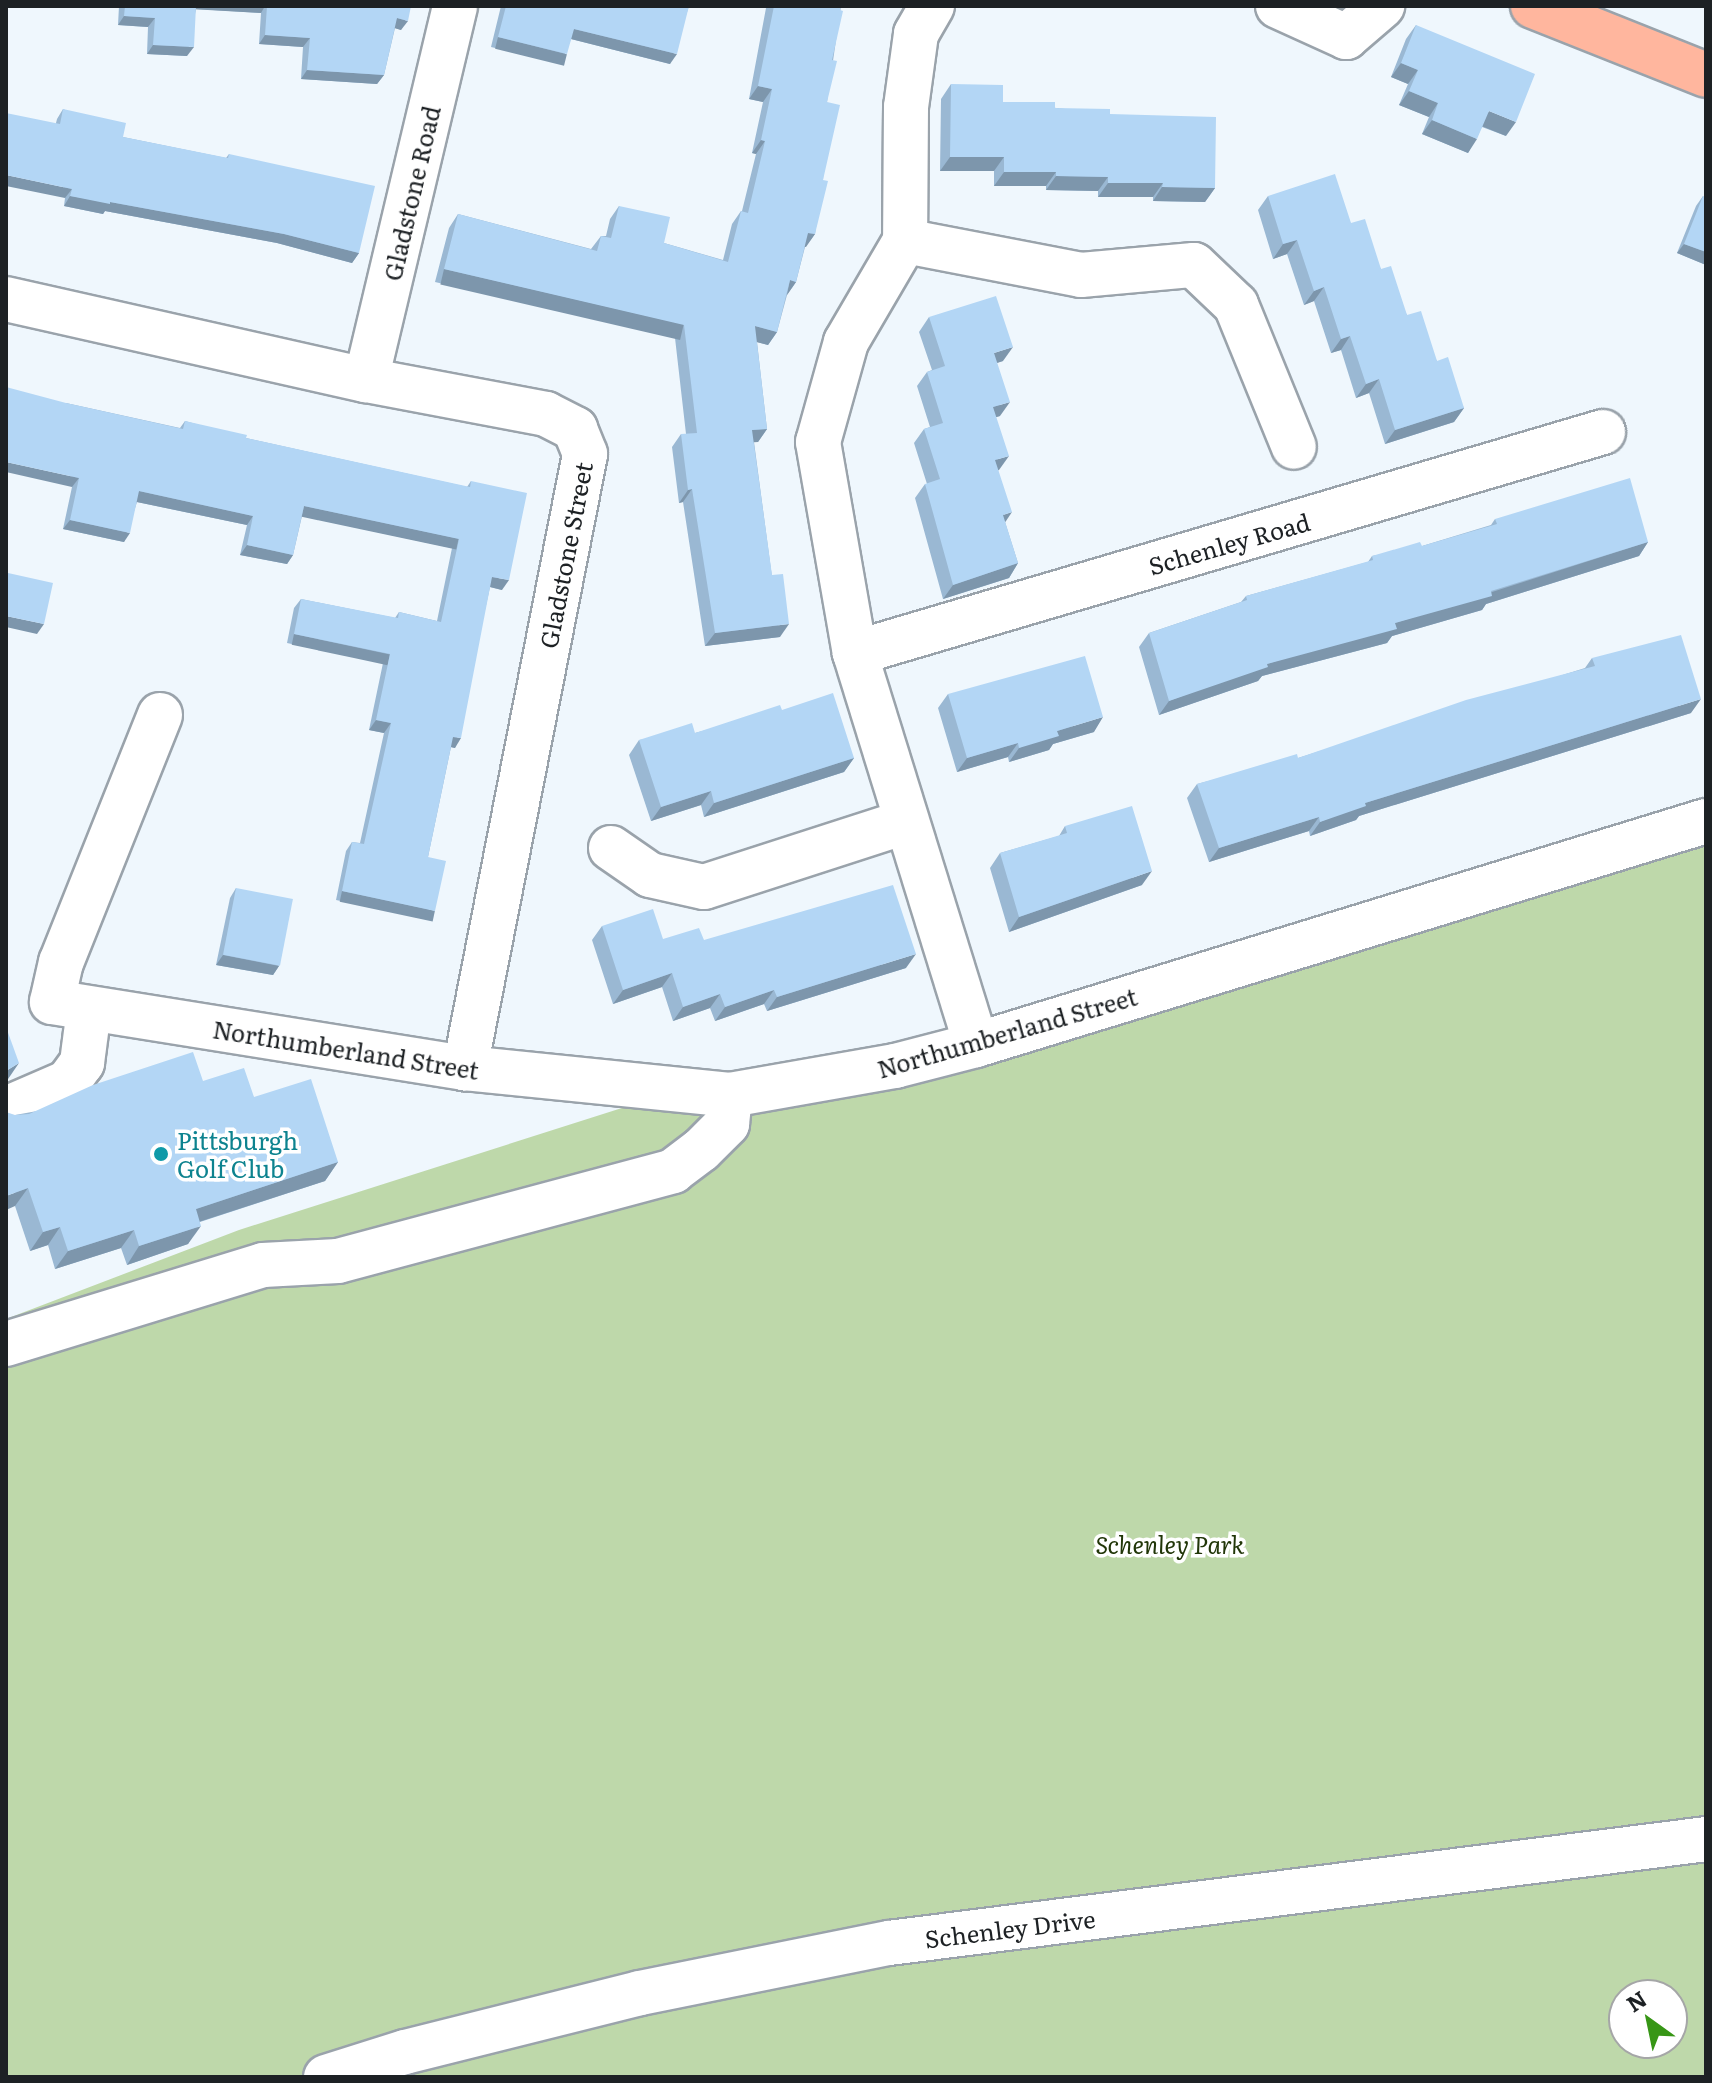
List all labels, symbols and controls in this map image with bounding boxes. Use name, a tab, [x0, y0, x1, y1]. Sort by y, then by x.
street label: Gladstone Road	[377, 103, 445, 283]
street label: Gladstone Street	[533, 459, 597, 651]
street label: Schenley Road	[1145, 506, 1313, 580]
street label: Northumberland Street	[874, 981, 1140, 1083]
street label: Northumberland Street	[211, 1014, 481, 1084]
place label: Pittsburgh Golf Club	[177, 1126, 298, 1182]
marker: Pittsburgh Golf Club	[152, 1145, 170, 1163]
park label: Schenley Park	[1096, 1530, 1244, 1558]
street label: Schenley Drive	[923, 1903, 1097, 1953]
north arrow	[1608, 1979, 1688, 2059]
text: N	[1619, 1981, 1652, 2019]

